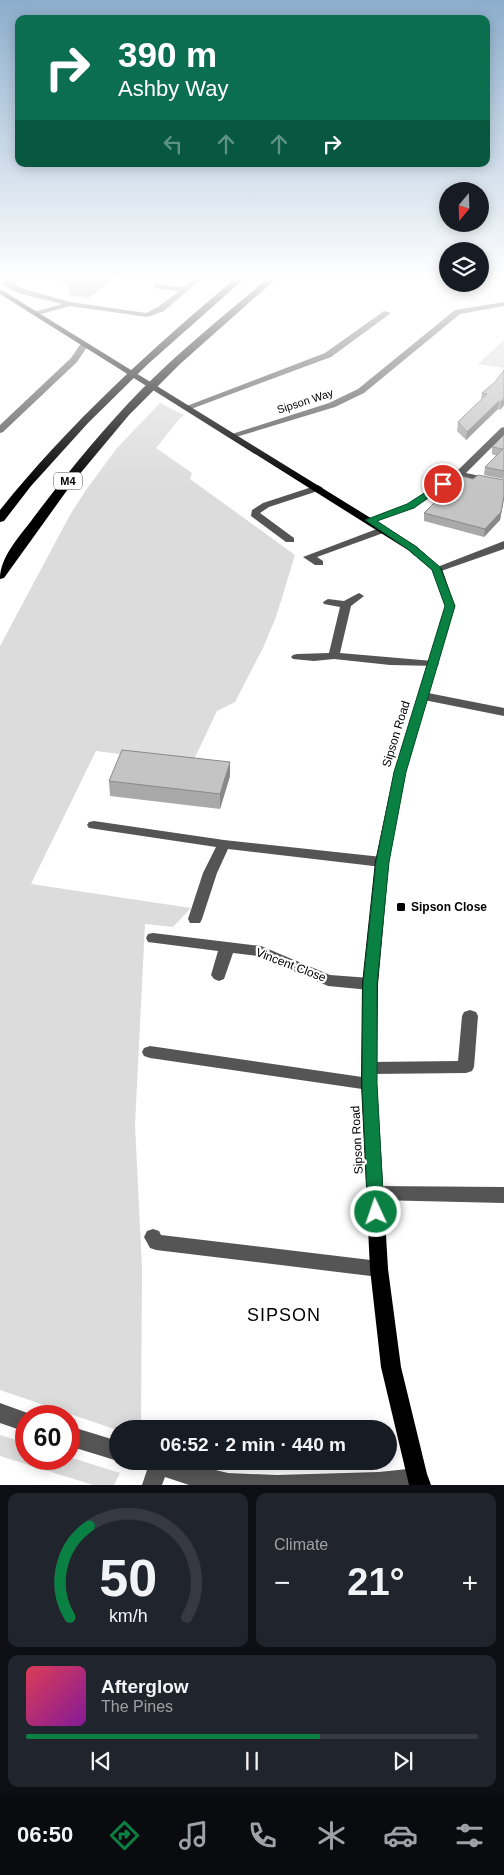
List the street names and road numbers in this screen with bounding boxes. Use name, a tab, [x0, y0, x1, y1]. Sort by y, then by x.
street label: Sipson Way	[275, 386, 335, 416]
road number: M4	[54, 472, 82, 490]
street label: Sipson Road	[379, 699, 413, 769]
street label: Vincent Close	[254, 945, 328, 985]
street label: Sipson Road	[348, 1105, 366, 1175]

